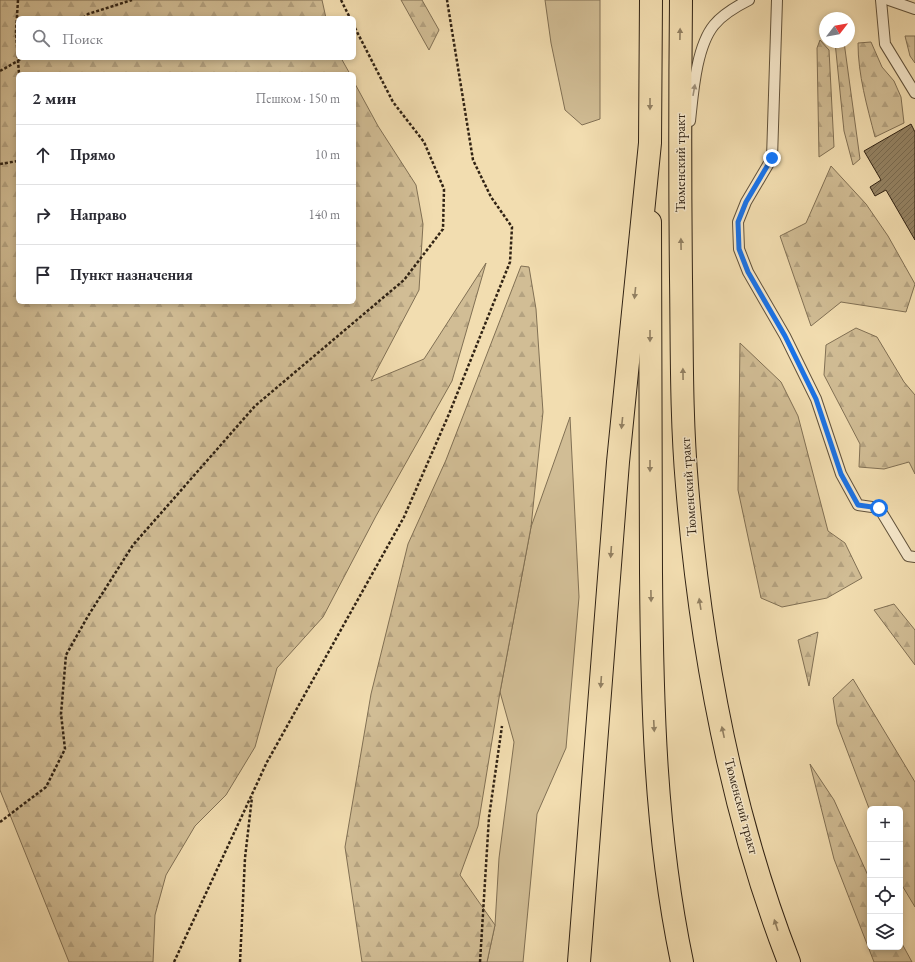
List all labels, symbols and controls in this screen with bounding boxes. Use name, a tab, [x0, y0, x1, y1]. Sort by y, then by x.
north arrow	[819, 12, 855, 48]
search box	[16, 16, 356, 60]
icon: search	[30, 27, 52, 49]
one-way arrow	[677, 28, 684, 40]
text: Поиск	[62, 29, 103, 48]
one-way arrow	[691, 84, 697, 97]
text: 2 мин	[32, 87, 76, 109]
text: Пешком · 150 m	[256, 90, 340, 107]
one-way arrow	[647, 98, 653, 111]
street label: Тюменский тракт	[671, 113, 689, 213]
icon: ahead	[32, 144, 54, 166]
text: Прямо	[70, 145, 115, 164]
text: 10 m	[315, 146, 340, 163]
route end	[763, 149, 781, 167]
icon: right	[32, 204, 54, 226]
text: Направо	[70, 205, 127, 224]
text: 140 m	[309, 206, 340, 223]
one-way arrow	[678, 237, 684, 250]
icon: arrive	[32, 264, 54, 286]
text: Пункт назначения	[70, 265, 193, 284]
one-way arrow	[631, 287, 638, 299]
one-way arrow	[647, 330, 653, 343]
one-way arrow	[680, 367, 686, 380]
one-way arrow	[618, 416, 625, 429]
street label: Тюменский тракт	[676, 437, 700, 537]
one-way arrow	[647, 460, 653, 473]
route start	[870, 499, 888, 517]
one-way arrow	[608, 546, 615, 558]
one-way arrow	[648, 590, 654, 603]
one-way arrow	[697, 598, 703, 610]
one-way arrow	[598, 676, 605, 688]
one-way arrow	[651, 720, 657, 733]
one-way arrow	[719, 725, 725, 738]
street label: Тюменский тракт	[720, 756, 764, 856]
map controls	[867, 806, 903, 950]
button: +	[867, 806, 903, 842]
button: −	[867, 842, 903, 878]
button: locate	[867, 878, 903, 914]
button: layers	[867, 914, 903, 950]
one-way arrow	[773, 919, 779, 931]

